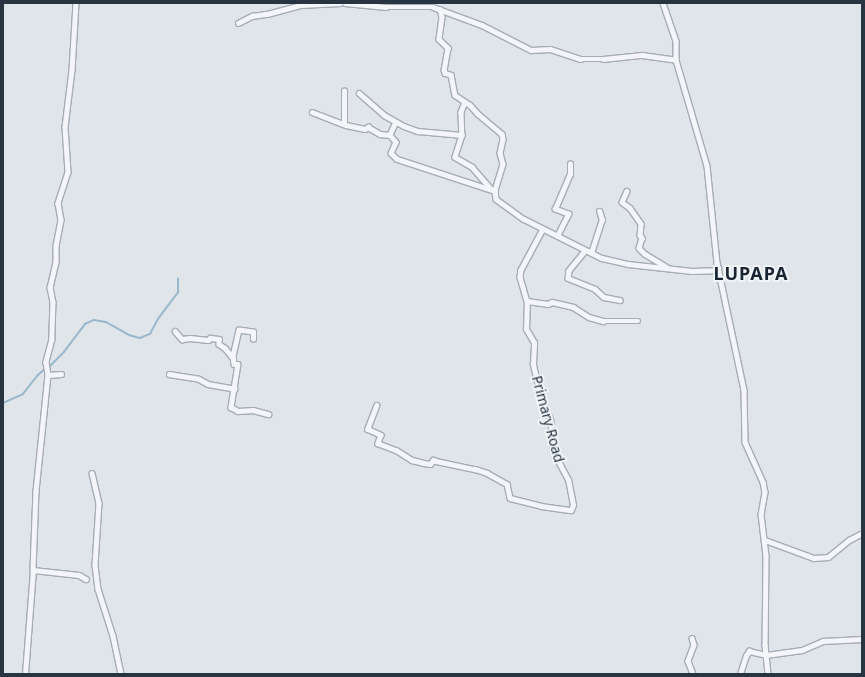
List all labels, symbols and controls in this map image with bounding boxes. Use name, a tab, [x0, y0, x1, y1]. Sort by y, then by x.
district label: LUPAPA	[714, 262, 788, 284]
street label: Primary Road	[528, 374, 568, 464]

